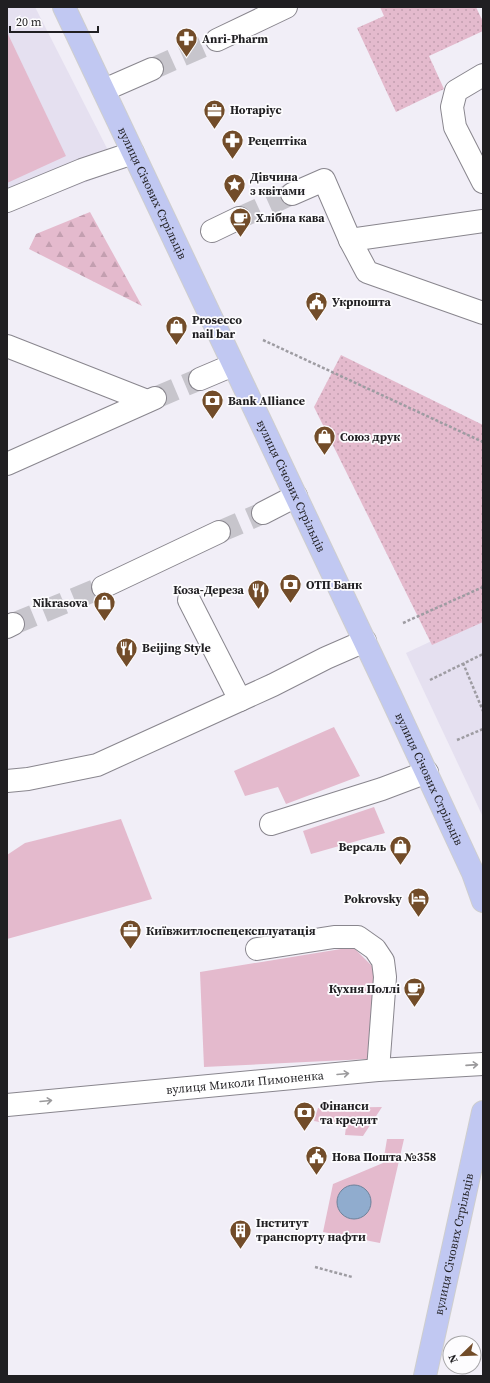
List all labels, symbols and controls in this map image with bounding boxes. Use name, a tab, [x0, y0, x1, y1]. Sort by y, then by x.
scale bar	[10, 8, 98, 34]
text: 20 m	[16, 14, 42, 30]
pharmacy icon: Anri-Pharm	[173, 26, 199, 59]
place label: Anri-Pharm	[202, 31, 268, 47]
office icon: Нотаріус	[202, 97, 228, 130]
place label: Нотаріус	[230, 102, 282, 118]
street label: вулиця Січових Стрільців	[114, 124, 190, 262]
pharmacy icon: Рецептіка	[219, 128, 245, 161]
place label: Рецептіка	[248, 133, 307, 149]
place label: Дівчина з квітами	[250, 169, 305, 199]
place icon: Дівчина з квітами	[222, 171, 248, 204]
cafe icon: Хлібна кава	[228, 205, 254, 238]
place label: Хлібна кава	[256, 210, 325, 226]
public building icon: Укрпошта	[303, 289, 329, 322]
place label: Укрпошта	[332, 294, 391, 310]
place label: Prosecco nail bar	[192, 312, 242, 342]
shop icon: Prosecco nail bar	[164, 314, 190, 347]
bank icon: Bank Alliance	[199, 388, 225, 421]
place label: Bank Alliance	[228, 393, 305, 409]
street label: вулиця Січових Стрільців	[253, 417, 329, 555]
shop icon: Союз друк	[312, 424, 338, 457]
place label: Союз друк	[340, 429, 400, 445]
bank icon: ОТП Банк	[277, 572, 303, 605]
restaurant icon: Коза-Дереза	[246, 577, 272, 610]
place label: ОТП Банк	[306, 577, 362, 593]
place label: Коза-Дереза	[173, 582, 245, 598]
shop icon: Nikrasova	[91, 590, 117, 623]
place label: Nikrasova	[32, 595, 89, 611]
restaurant icon: Beijing Style	[114, 635, 140, 668]
place label: Beijing Style	[142, 640, 211, 656]
street label: вулиця Січових Стрільців	[391, 710, 467, 848]
shop icon: Версаль	[388, 834, 414, 867]
place label: Версаль	[338, 839, 387, 855]
hotel icon: Pokrovsky	[405, 886, 431, 919]
place label: Pokrovsky	[344, 891, 403, 907]
office icon: Київжитлоспецексплуатація	[117, 918, 143, 951]
place label: Київжитлоспецексплуатація	[146, 923, 316, 939]
cafe icon: Кухня Поллі	[402, 976, 428, 1009]
place label: Кухня Поллі	[329, 981, 400, 997]
one-way arrow	[465, 1061, 478, 1068]
street label: вулиця Миколи Пимоненка	[165, 1067, 325, 1098]
one-way arrow	[336, 1070, 349, 1077]
one-way arrow	[39, 1097, 52, 1105]
place label: Фінанси та кредит	[320, 1098, 378, 1128]
bank icon: Фінанси та кредит	[291, 1100, 317, 1133]
public building icon: Нова Пошта №358	[303, 1144, 329, 1177]
place label: Нова Пошта №358	[332, 1149, 436, 1165]
street label: вулиця Січових Стрільців	[431, 1172, 477, 1316]
place label: Інститут транспорту нафти	[256, 1215, 366, 1245]
building icon: Інститут транспорту нафти	[228, 1217, 254, 1250]
north arrow	[442, 1335, 482, 1375]
text: N	[445, 1352, 462, 1365]

